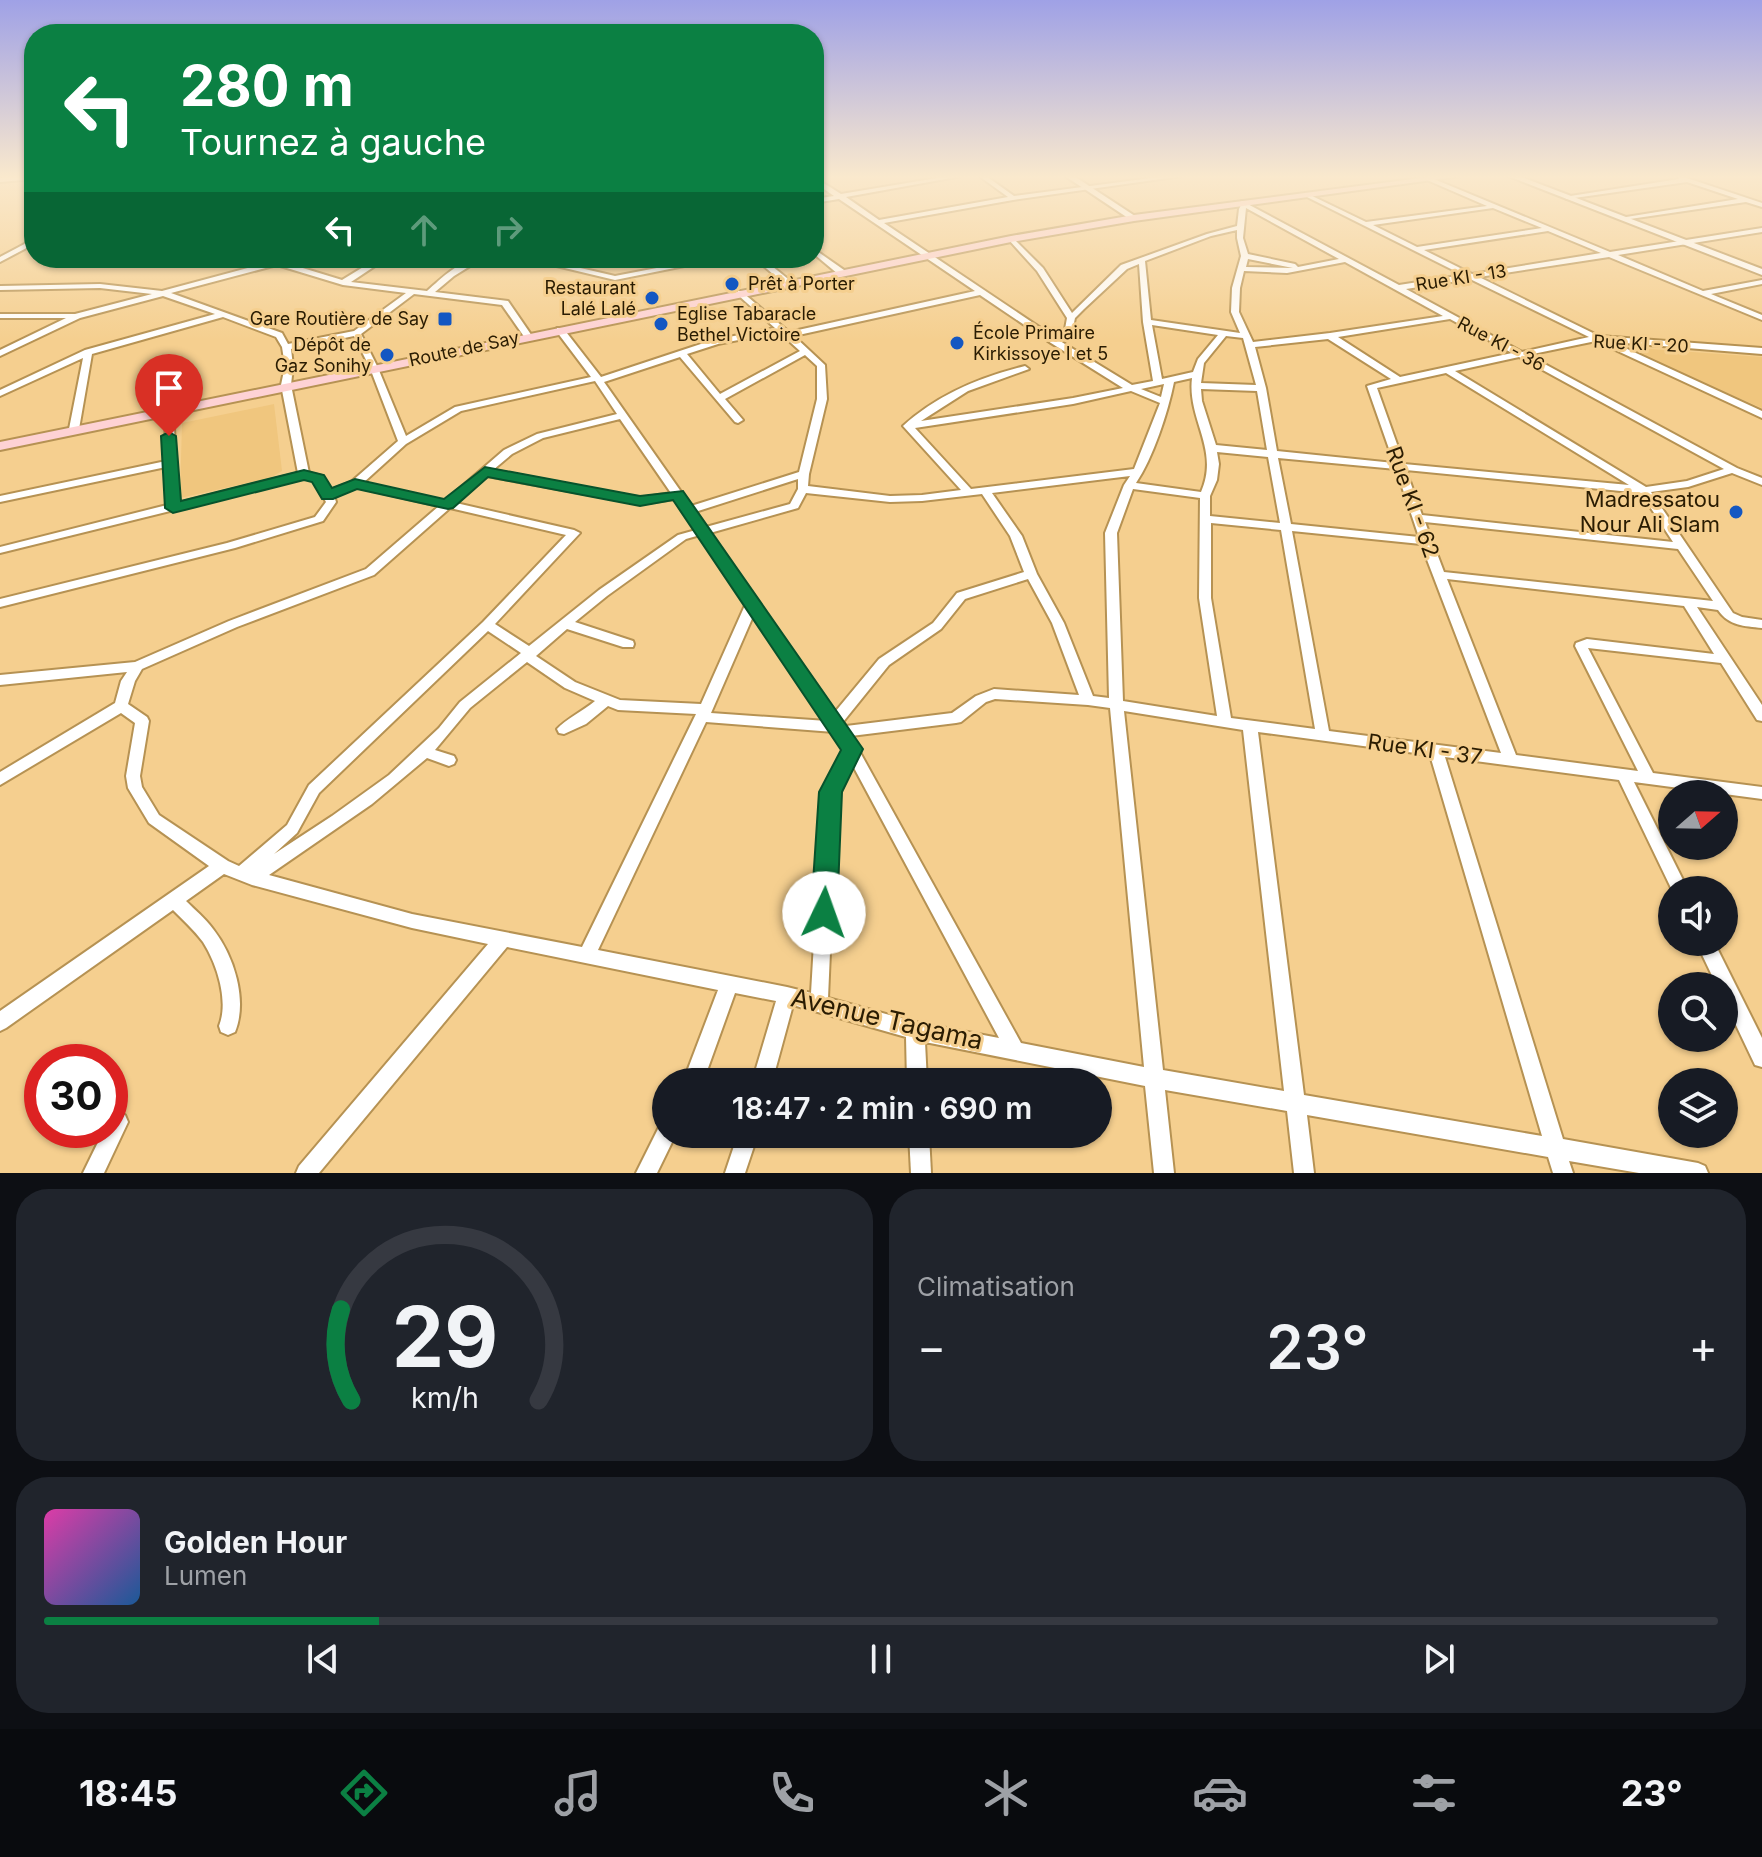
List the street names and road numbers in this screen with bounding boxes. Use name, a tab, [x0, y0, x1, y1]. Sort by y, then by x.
street label: Rue KI - 13	[1414, 260, 1508, 295]
street label: Rue KI - 36	[1454, 312, 1548, 375]
street label: Route de Say	[407, 327, 521, 370]
street label: Rue KI - 20	[1593, 331, 1689, 356]
street label: Rue KI - 62	[1381, 443, 1445, 561]
street label: Rue KI - 37	[1366, 728, 1484, 770]
street label: Avenue Tagama	[788, 981, 986, 1056]

